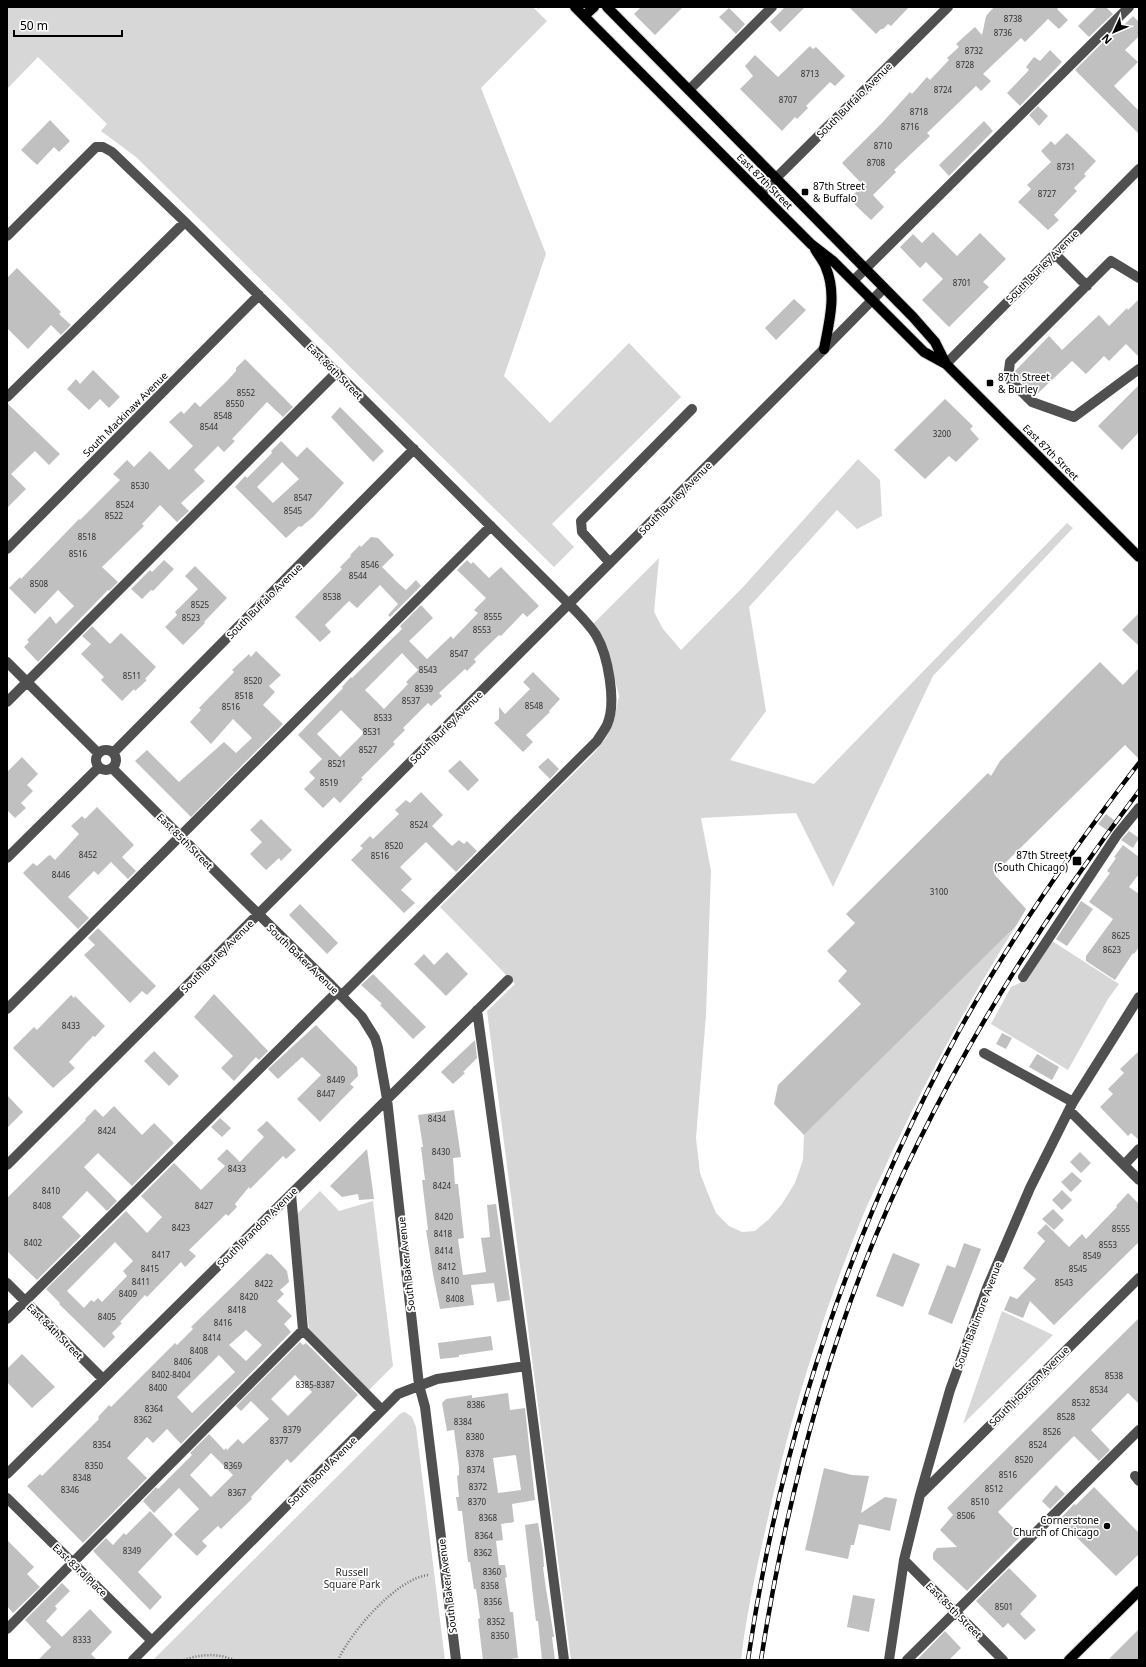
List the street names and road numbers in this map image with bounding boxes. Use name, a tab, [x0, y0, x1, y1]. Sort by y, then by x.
street label: South Buffalo Avenue	[813, 59, 895, 141]
street label: East 87th Street	[734, 150, 796, 212]
street label: South Burley Avenue	[1002, 226, 1082, 306]
street label: East 86th Street	[304, 340, 366, 402]
street label: South Mackinaw Avenue	[79, 368, 171, 460]
street label: East 87th Street	[1020, 421, 1082, 483]
street label: South Burley Avenue	[635, 458, 715, 538]
street label: South Buffalo Avenue	[223, 560, 305, 642]
street label: South Burley Avenue	[406, 687, 486, 767]
street label: East 85th Street	[154, 810, 216, 872]
street label: South Burley Avenue	[177, 916, 257, 996]
street label: South Baker Avenue	[264, 921, 342, 997]
street label: South Brandon Avenue	[214, 1183, 301, 1270]
street label: South Baker Avenue	[394, 1216, 418, 1312]
street label: South Baltimore Avenue	[951, 1259, 1005, 1371]
street label: East 84th Street	[24, 1300, 86, 1362]
street label: South Houston Avenue	[986, 1343, 1072, 1429]
street label: South Bond Avenue	[284, 1433, 360, 1509]
street label: South Baker Avenue	[434, 1538, 460, 1634]
street label: East 83rd Place	[50, 1540, 111, 1600]
street label: East 85th Street	[923, 1579, 985, 1641]

